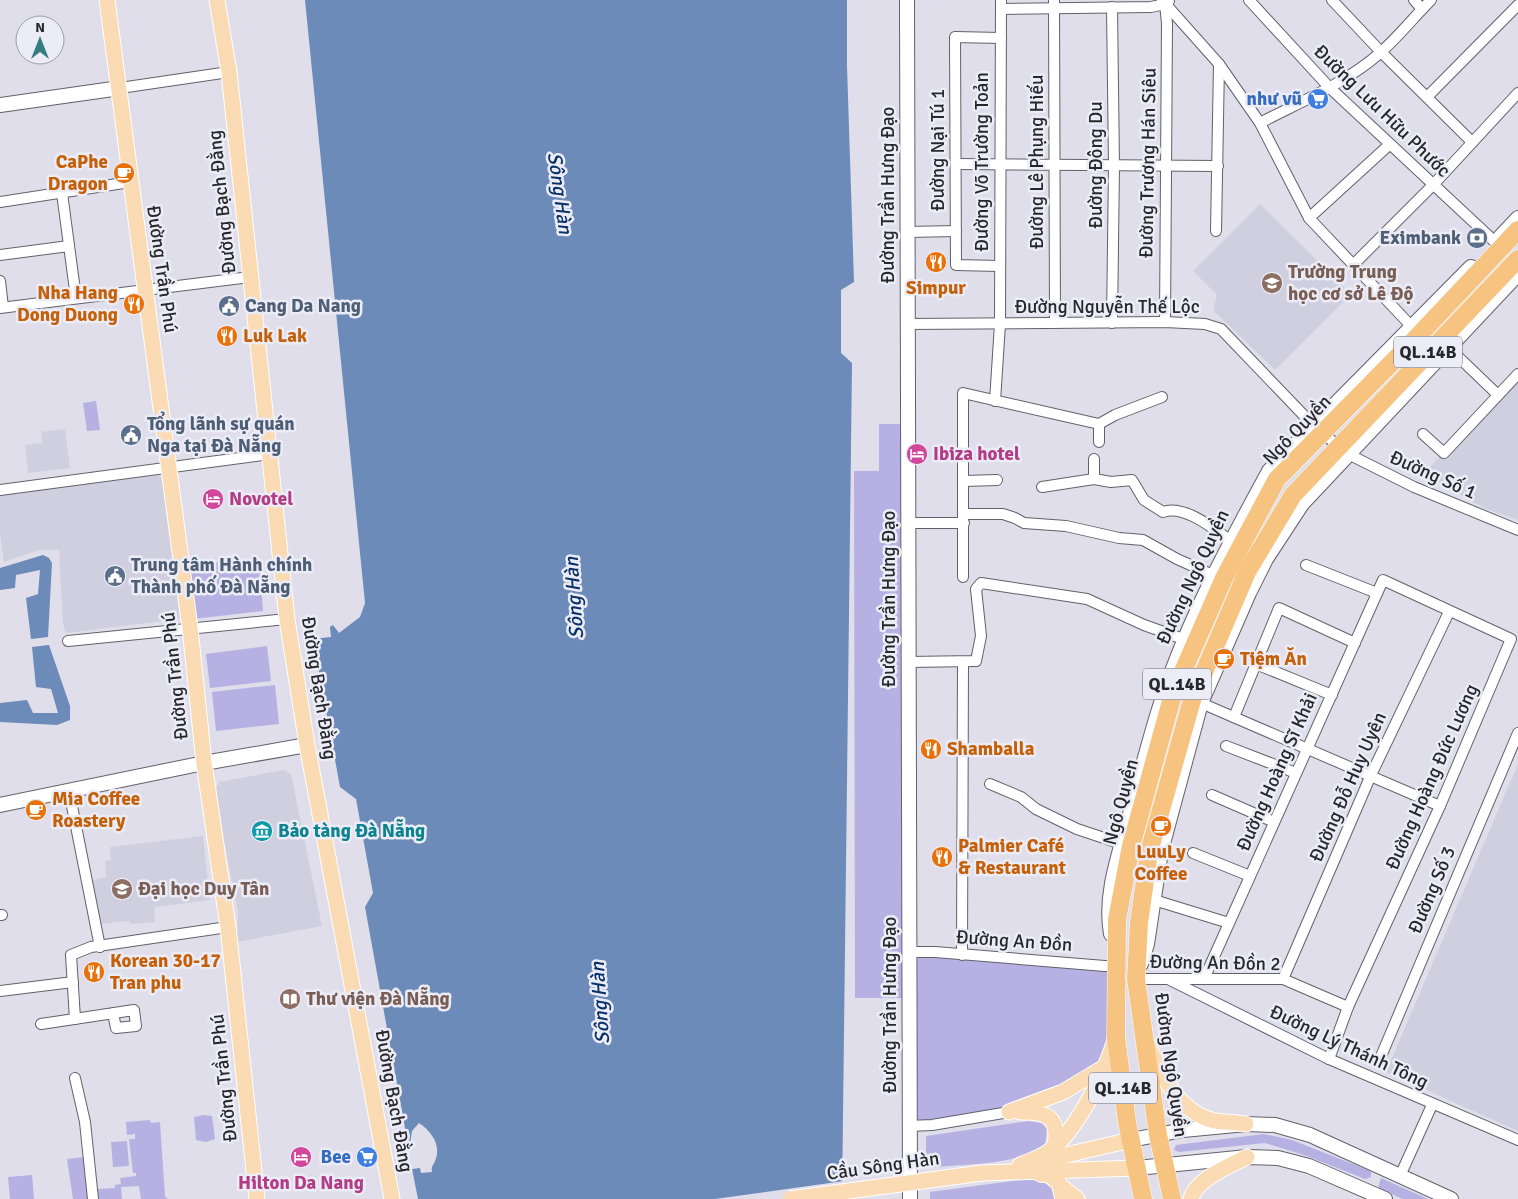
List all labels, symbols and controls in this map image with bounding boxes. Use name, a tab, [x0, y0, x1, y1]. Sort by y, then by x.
north arrow	[15, 15, 65, 65]
text: N	[35, 19, 45, 36]
street label: Đường Lưu Hữu Phước	[1309, 40, 1455, 182]
street label: Đường Trương Hán Siêu	[1134, 68, 1162, 258]
street label: Đường Võ Trường Toản	[970, 72, 994, 252]
street label: Đường Lê Phụng Hiếu	[1025, 75, 1049, 249]
place label: như vũ	[1247, 87, 1302, 111]
supermarket icon: như vũ	[1306, 87, 1330, 111]
street label: Đường Nại Tú 1	[926, 89, 950, 211]
street label: Đường Đông Du	[1084, 101, 1108, 229]
street label: Đường Trần Hưng Đạo	[876, 106, 900, 283]
street label: Đường Bạch Đằng	[203, 129, 241, 275]
place label: CaPhe Dragon	[48, 150, 108, 196]
water label: Sông Hàn	[542, 151, 578, 236]
cafe icon: CaPhe Dragon	[112, 161, 136, 185]
street label: Đường Trần Phú	[141, 204, 183, 334]
place label: Eximbank	[1380, 226, 1461, 250]
bank icon: Eximbank	[1465, 226, 1489, 250]
restaurant icon: Simpur	[924, 250, 948, 274]
place label: Trường Trung học cơ sở Lê Độ	[1288, 260, 1413, 306]
school or university icon: Trường Trung học cơ sở Lê Độ	[1260, 271, 1284, 295]
place label: Simpur	[906, 276, 966, 300]
place label: Nha Hang Dong Duong	[17, 281, 118, 327]
restaurant icon: Nha Hang Dong Duong	[122, 292, 146, 316]
public building icon: Cang Da Nang	[217, 294, 241, 318]
place label: Cang Da Nang	[245, 294, 361, 318]
street label: Đường Nguyễn Thế Lộc	[1014, 295, 1200, 319]
restaurant icon: Luk Lak	[215, 324, 239, 348]
place label: Luk Lak	[243, 324, 307, 348]
road number: QL.14B	[1394, 337, 1462, 368]
street label: Ngô Quyền	[1258, 390, 1336, 470]
place label: Tổng lãnh sự quán Nga tại Đà Nẵng	[147, 411, 295, 458]
public building icon: Tổng lãnh sự quán Nga tại Đà Nẵng	[119, 423, 143, 447]
hotel icon: Ibiza hotel	[905, 442, 929, 466]
place label: Ibiza hotel	[933, 442, 1020, 466]
street label: Đường Số 1	[1386, 445, 1480, 505]
hotel icon: Novotel	[201, 487, 225, 511]
place label: Novotel	[229, 487, 293, 511]
street label: Đường Ngô Quyền	[1151, 506, 1235, 648]
street label: Đường Trần Hưng Đạo	[877, 510, 901, 687]
place label: Trung tâm Hành chính Thành phố Đà Nẵng	[131, 553, 312, 599]
water label: Sông Hàn	[559, 555, 589, 640]
public building icon: Trung tâm Hành chính Thành phố Đà Nẵng	[103, 564, 127, 588]
street label: Đường Trần Phú	[156, 611, 194, 741]
street label: Đường Bạch Đằng	[296, 615, 342, 761]
cafe icon: Tiệm Ăn	[1212, 647, 1236, 671]
place label: Tiệm Ăn	[1240, 647, 1307, 671]
road number: QL.14B	[1143, 669, 1211, 700]
street label: Đường Hoàng Đức Lương	[1380, 680, 1484, 874]
street label: Đường Hoàng Sĩ Khải	[1231, 689, 1323, 855]
street label: Đường Đỗ Huy Uyên	[1304, 708, 1392, 866]
restaurant icon: Shamballa	[919, 737, 943, 761]
place label: Shamballa	[947, 737, 1035, 761]
street label: Ngô Quyền	[1098, 756, 1144, 848]
place label: Mia Coffee Roastery	[52, 787, 140, 833]
cafe icon: Mia Coffee Roastery	[24, 798, 48, 822]
cafe icon: LuuLy Coffee	[1149, 814, 1173, 838]
place label: Bảo tàng Đà Nẵng	[278, 818, 425, 843]
museum icon: Bảo tàng Đà Nẵng	[250, 819, 274, 843]
place label: Palmier Café & Restaurant	[958, 834, 1066, 880]
place label: LuuLy Coffee	[1135, 840, 1187, 886]
street label: Đường Số 3	[1403, 843, 1461, 937]
restaurant icon: Palmier Café & Restaurant	[930, 845, 954, 869]
school or university icon: Đại học Duy Tân	[110, 877, 134, 901]
place label: Đại học Duy Tân	[138, 877, 269, 901]
street label: Đường Trần Hưng Đạo	[878, 916, 902, 1093]
street label: Đường An Đồn	[955, 925, 1073, 957]
place label: Korean 30-17 Tran phu	[110, 949, 221, 995]
street label: Đường An Đồn 2	[1149, 950, 1281, 976]
restaurant icon: Korean 30-17 Tran phu	[82, 960, 106, 984]
water label: Sông Hàn	[585, 960, 615, 1045]
place label: Thư viện Đà Nẵng	[306, 986, 450, 1011]
library icon: Thư viện Đà Nẵng	[278, 987, 302, 1011]
street label: Đường Ngô Quyền	[1149, 991, 1193, 1139]
street label: Đường Lý Thánh Tông	[1266, 1000, 1432, 1094]
street label: Đường Trần Phú	[205, 1013, 243, 1143]
street label: Đường Bạch Đằng	[370, 1028, 418, 1174]
road number: QL.14B	[1089, 1072, 1157, 1104]
hotel icon: Hilton Da Nang	[289, 1145, 313, 1169]
place label: Bee	[320, 1145, 351, 1169]
supermarket icon: Bee	[355, 1145, 379, 1169]
street label: Cầu Sông Hàn	[825, 1146, 941, 1186]
place label: Hilton Da Nang	[238, 1171, 364, 1195]

